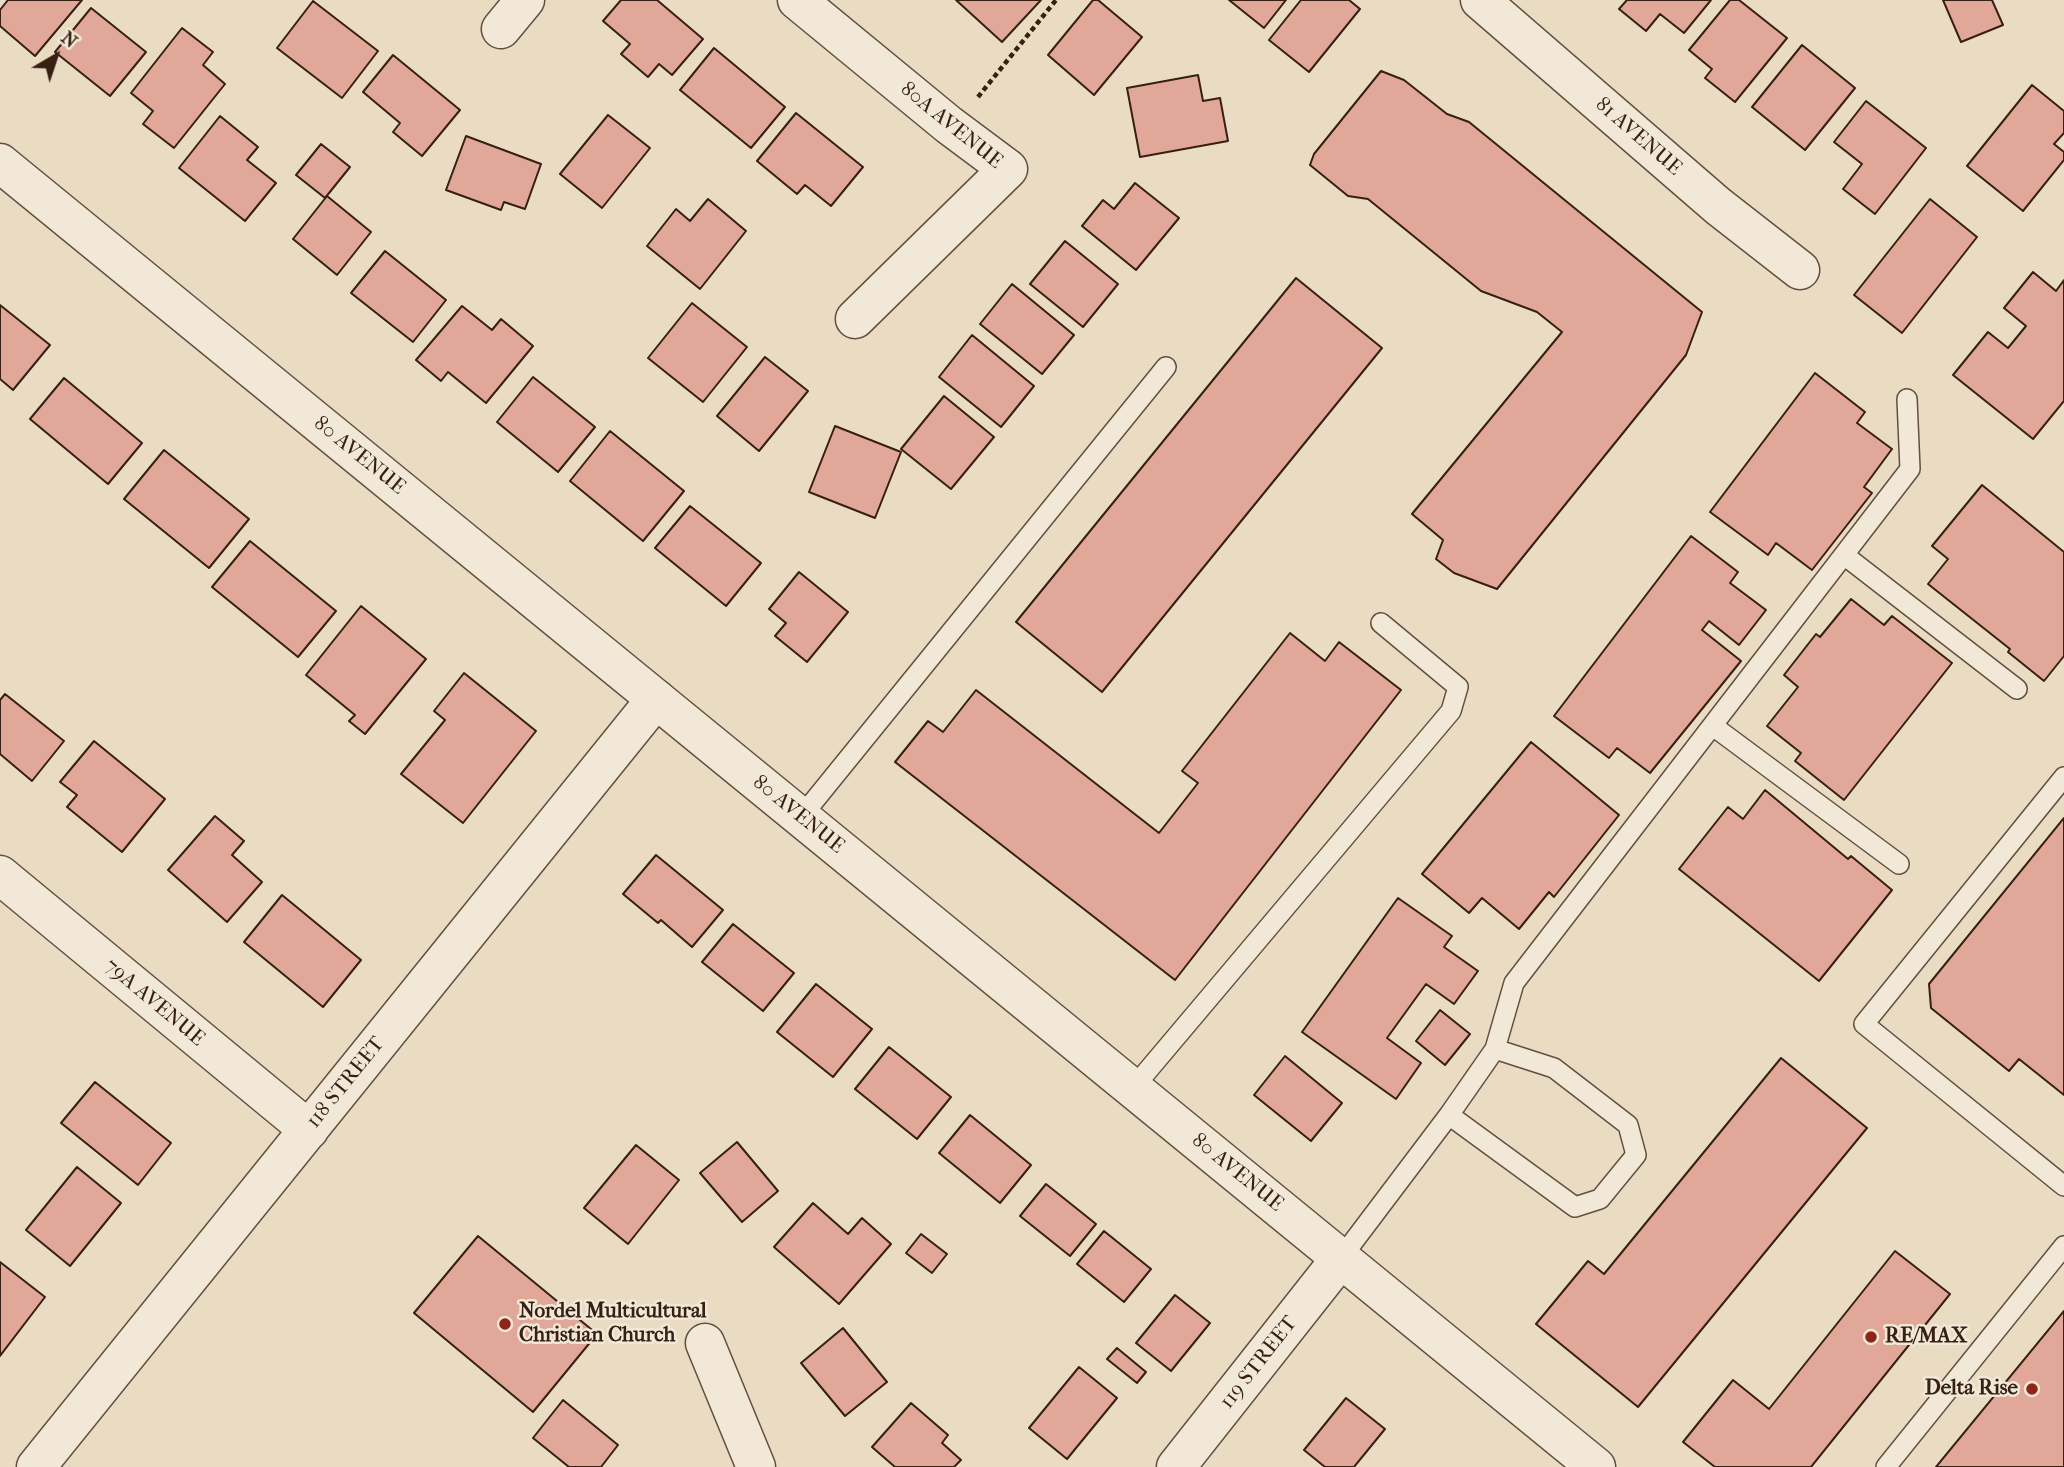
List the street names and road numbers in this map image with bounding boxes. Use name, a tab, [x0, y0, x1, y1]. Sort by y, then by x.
street label: 80A AVENUE	[895, 77, 1007, 175]
street label: 81 AVENUE	[1590, 93, 1686, 181]
street label: 80 AVENUE	[308, 411, 410, 501]
street label: 80 AVENUE	[747, 770, 849, 860]
street label: 79A AVENUE	[99, 954, 209, 1052]
street label: 118 STREET	[302, 1032, 390, 1134]
street label: 80 AVENUE	[1186, 1128, 1288, 1218]
street label: 119 STREET	[1215, 1312, 1303, 1414]

